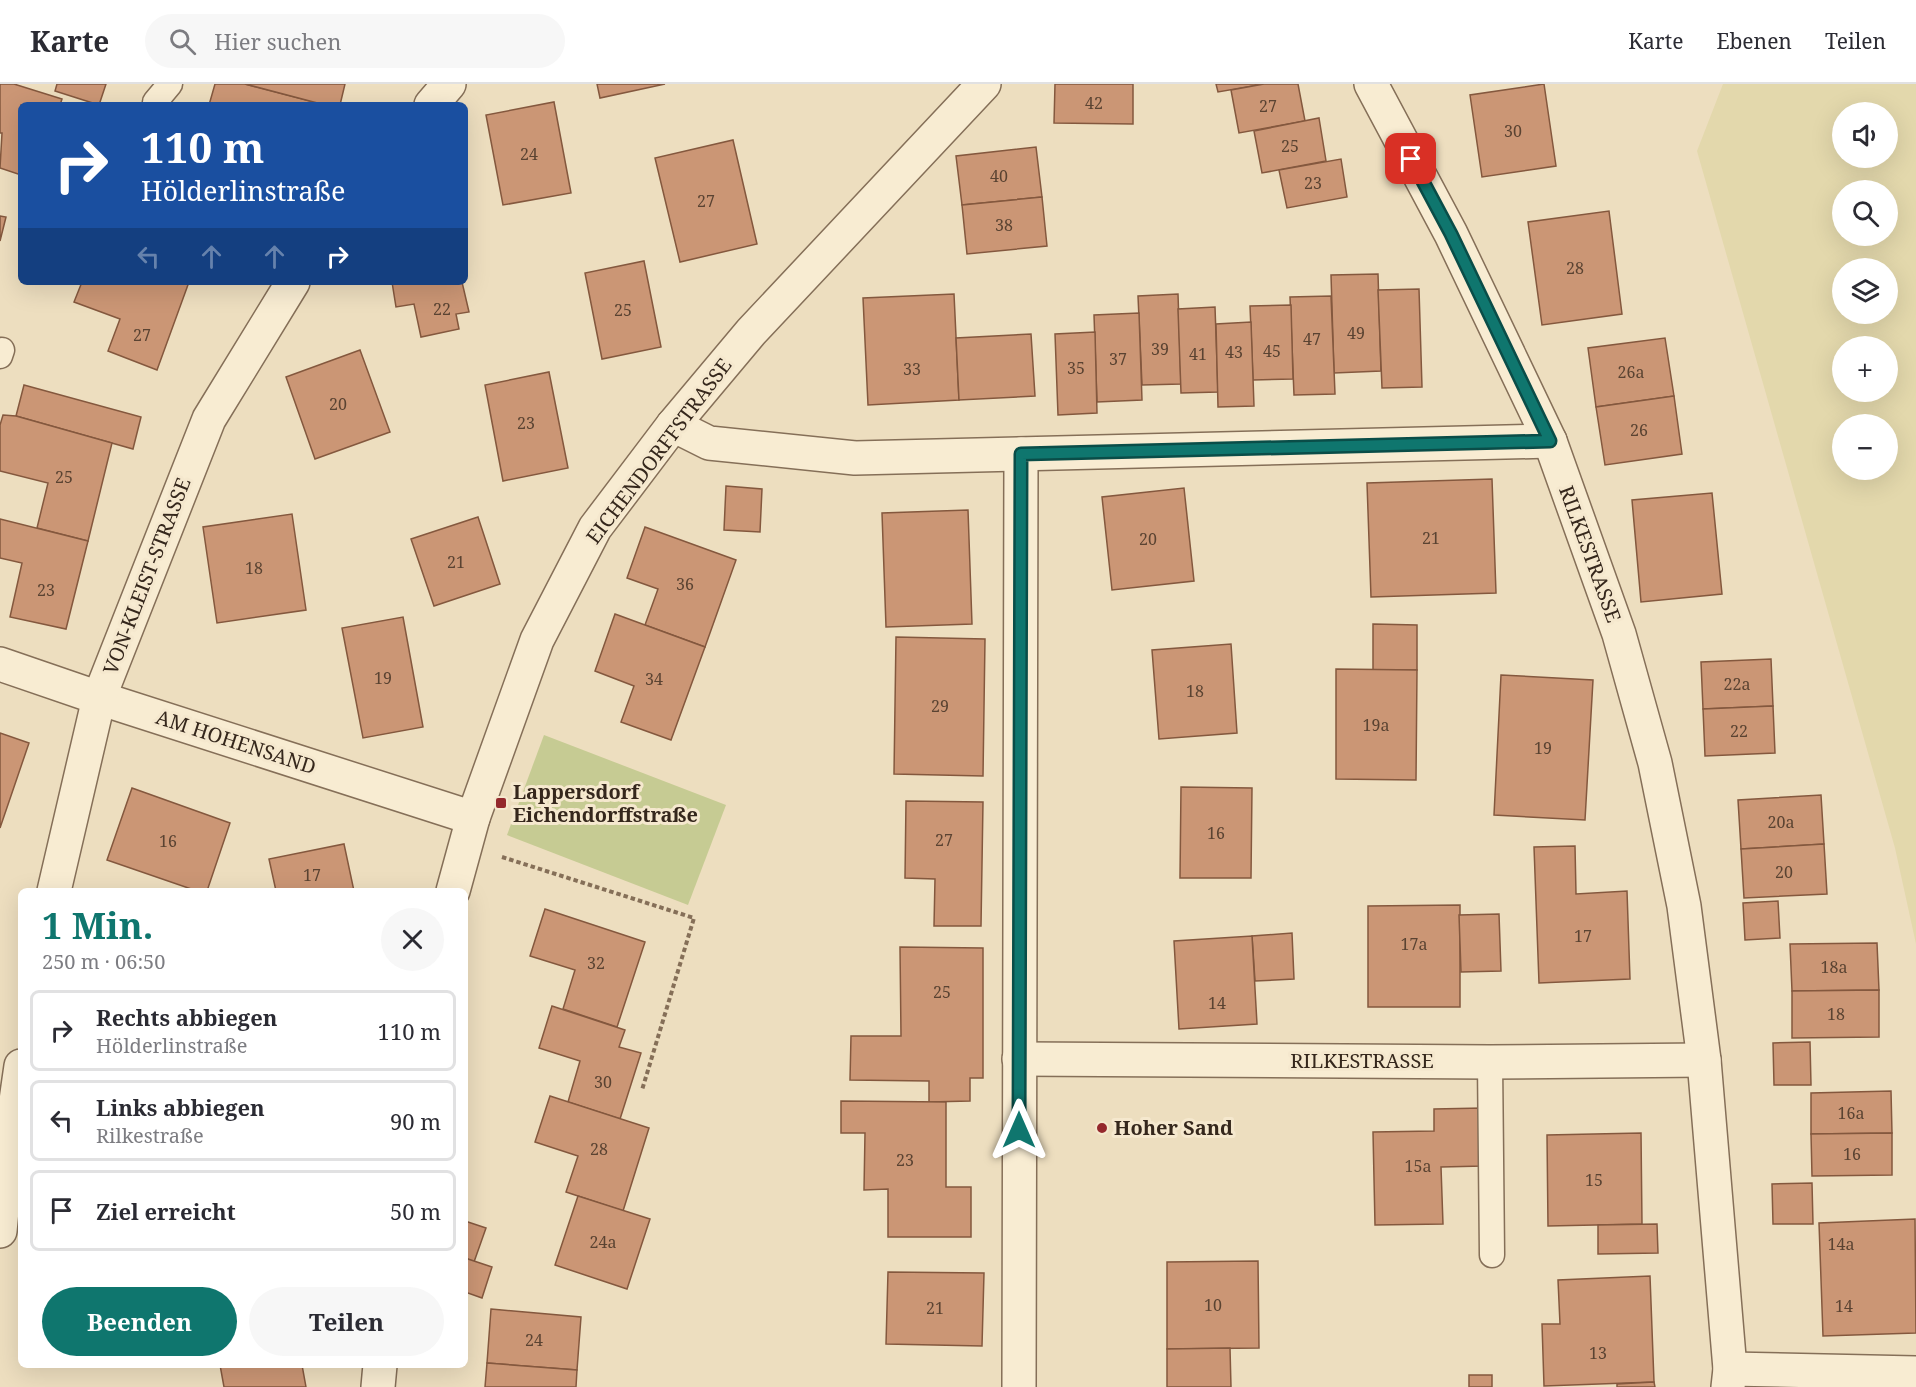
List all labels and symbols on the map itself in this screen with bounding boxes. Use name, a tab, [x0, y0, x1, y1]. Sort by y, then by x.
house number: 42	[1085, 92, 1103, 114]
house number: 27	[1259, 95, 1277, 117]
house number: 30	[1504, 120, 1522, 142]
pin	[1385, 133, 1436, 184]
house number: 25	[1281, 135, 1299, 157]
house number: 24	[520, 143, 538, 165]
house number: 40	[990, 165, 1008, 187]
house number: 23	[1304, 172, 1322, 194]
house number: 27	[697, 190, 715, 212]
house number: 38	[995, 214, 1013, 236]
house number: 28	[1566, 257, 1584, 279]
house number: 22	[433, 298, 451, 320]
house number: 25	[614, 299, 632, 321]
house number: 49	[1347, 322, 1365, 344]
house number: 27	[133, 324, 151, 346]
house number: 47	[1303, 328, 1321, 350]
house number: 39	[1151, 338, 1169, 360]
house number: 45	[1263, 340, 1281, 362]
house number: 43	[1225, 341, 1243, 363]
house number: 41	[1189, 343, 1207, 365]
house number: 37	[1109, 348, 1127, 370]
street label: EICHENDORFFSTRASSE	[580, 352, 737, 549]
house number: 35	[1067, 357, 1085, 379]
house number: 33	[903, 358, 921, 380]
house number: 26a	[1618, 361, 1644, 383]
house number: 20	[329, 393, 347, 415]
house number: 23	[517, 412, 535, 434]
house number: 26	[1630, 419, 1648, 441]
house number: 25	[55, 466, 73, 488]
street label: VON-KLEIST-STRASSE	[97, 474, 197, 678]
street label: RILKESTRASSE	[1553, 482, 1628, 626]
house number: 21	[1422, 527, 1440, 549]
house number: 20	[1139, 528, 1157, 550]
house number: 21	[447, 551, 465, 573]
house number: 18	[245, 557, 263, 579]
house number: 36	[676, 573, 694, 595]
house number: 23	[37, 579, 55, 601]
house number: 19	[374, 667, 392, 689]
house number: 34	[645, 668, 663, 690]
house number: 22a	[1724, 673, 1750, 695]
house number: 18	[1186, 680, 1204, 702]
house number: 29	[931, 695, 949, 717]
street label: AM HOHENSAND	[153, 703, 320, 780]
house number: 19a	[1363, 714, 1389, 736]
house number: 22	[1730, 720, 1748, 742]
house number: 19	[1534, 737, 1552, 759]
place label: Lappersdorf Eichendorffstraße	[513, 778, 698, 828]
marker: Lappersdorf Eichendorffstraße	[494, 796, 508, 810]
house number: 20a	[1768, 811, 1794, 833]
house number: 16	[1207, 822, 1225, 844]
house number: 27	[935, 829, 953, 851]
house number: 16	[159, 830, 177, 852]
house number: 20	[1775, 861, 1793, 883]
house number: 17	[303, 864, 321, 886]
house number: 17	[1574, 925, 1592, 947]
house number: 17a	[1401, 933, 1427, 955]
house number: 32	[587, 952, 605, 974]
house number: 18a	[1821, 956, 1847, 978]
house number: 25	[933, 981, 951, 1003]
house number: 14	[1208, 992, 1226, 1014]
house number: 18	[1827, 1003, 1845, 1025]
street label: RILKESTRASSE	[1290, 1047, 1434, 1074]
house number: 30	[594, 1071, 612, 1093]
position arrow	[987, 1098, 1051, 1162]
house number: 16a	[1838, 1102, 1864, 1124]
place label: Hoher Sand	[1114, 1114, 1233, 1141]
marker: Hoher Sand	[1095, 1121, 1109, 1135]
house number: 28	[590, 1138, 608, 1160]
house number: 16	[1843, 1143, 1861, 1165]
house number: 23	[896, 1149, 914, 1171]
house number: 15a	[1405, 1155, 1431, 1177]
house number: 15	[1585, 1169, 1603, 1191]
house number: 24a	[590, 1231, 616, 1253]
house number: 14a	[1828, 1233, 1854, 1255]
house number: 10	[1204, 1294, 1222, 1316]
house number: 14	[1835, 1295, 1853, 1317]
house number: 21	[926, 1297, 944, 1319]
house number: 24	[525, 1329, 543, 1351]
house number: 13	[1589, 1342, 1607, 1364]

